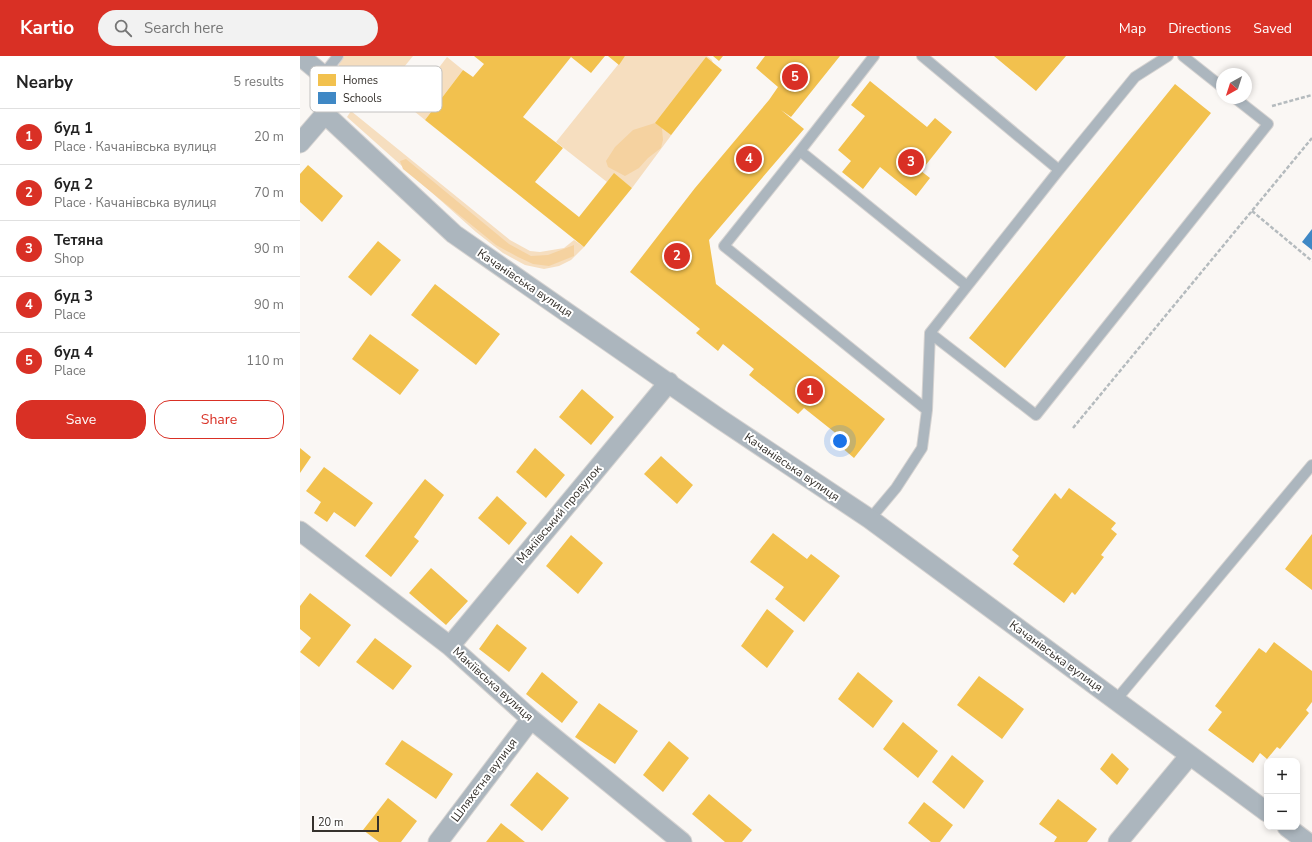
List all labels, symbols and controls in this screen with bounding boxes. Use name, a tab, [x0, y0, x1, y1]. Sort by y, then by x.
search box	[98, 10, 378, 46]
text: Kartio	[20, 15, 74, 41]
icon: search	[112, 17, 134, 39]
text: Search here	[144, 18, 224, 38]
text: Map	[1119, 19, 1146, 38]
text: Directions	[1168, 19, 1231, 38]
text: Saved	[1253, 19, 1292, 38]
pin: 5	[782, 62, 808, 92]
legend	[310, 66, 442, 112]
north arrow	[1216, 68, 1252, 104]
text: Nearby	[16, 71, 73, 94]
text: 5 results	[233, 73, 284, 91]
text: Homes	[343, 73, 378, 88]
text: Schools	[343, 91, 382, 106]
text: буд 1	[54, 118, 93, 138]
text: 1	[25, 128, 33, 146]
text: 20 m	[254, 128, 284, 146]
text: Place · Качанівська вулиця	[54, 138, 217, 156]
pin: 4	[736, 144, 762, 174]
pin: 3	[898, 147, 924, 177]
text: буд 2	[54, 174, 93, 194]
text: 2	[25, 184, 33, 202]
text: 70 m	[254, 184, 284, 202]
text: Place · Качанівська вулиця	[54, 194, 217, 212]
text: Тетяна	[54, 230, 104, 250]
text: 3	[25, 240, 33, 258]
text: 90 m	[254, 240, 284, 258]
pin: 2	[664, 241, 690, 271]
street label: Качанівська вулиця	[474, 245, 576, 321]
text: Shop	[54, 250, 84, 268]
text: буд 3	[54, 286, 93, 306]
text: 4	[25, 296, 33, 314]
text: 90 m	[254, 296, 284, 314]
text: Place	[54, 306, 86, 324]
text: буд 4	[54, 342, 93, 362]
text: 5	[25, 352, 33, 370]
text: 110 m	[246, 352, 284, 370]
text: Place	[54, 362, 86, 380]
pin: 1	[797, 376, 823, 406]
button: Save	[16, 400, 146, 439]
button: Share	[154, 400, 284, 439]
street label: Качанівська вулиця	[741, 429, 843, 505]
your location	[830, 431, 850, 451]
street label: Макіївський провулок	[513, 461, 606, 567]
street label: Качанівська вулиця	[1006, 617, 1106, 695]
street label: Макіївська вулиця	[449, 643, 537, 725]
street label: Шляхетна вулиця	[447, 735, 521, 825]
map controls	[1264, 758, 1300, 830]
button: +	[1264, 758, 1300, 794]
button: −	[1264, 794, 1300, 830]
scale bar	[312, 814, 379, 833]
text: 20 m	[318, 815, 343, 830]

